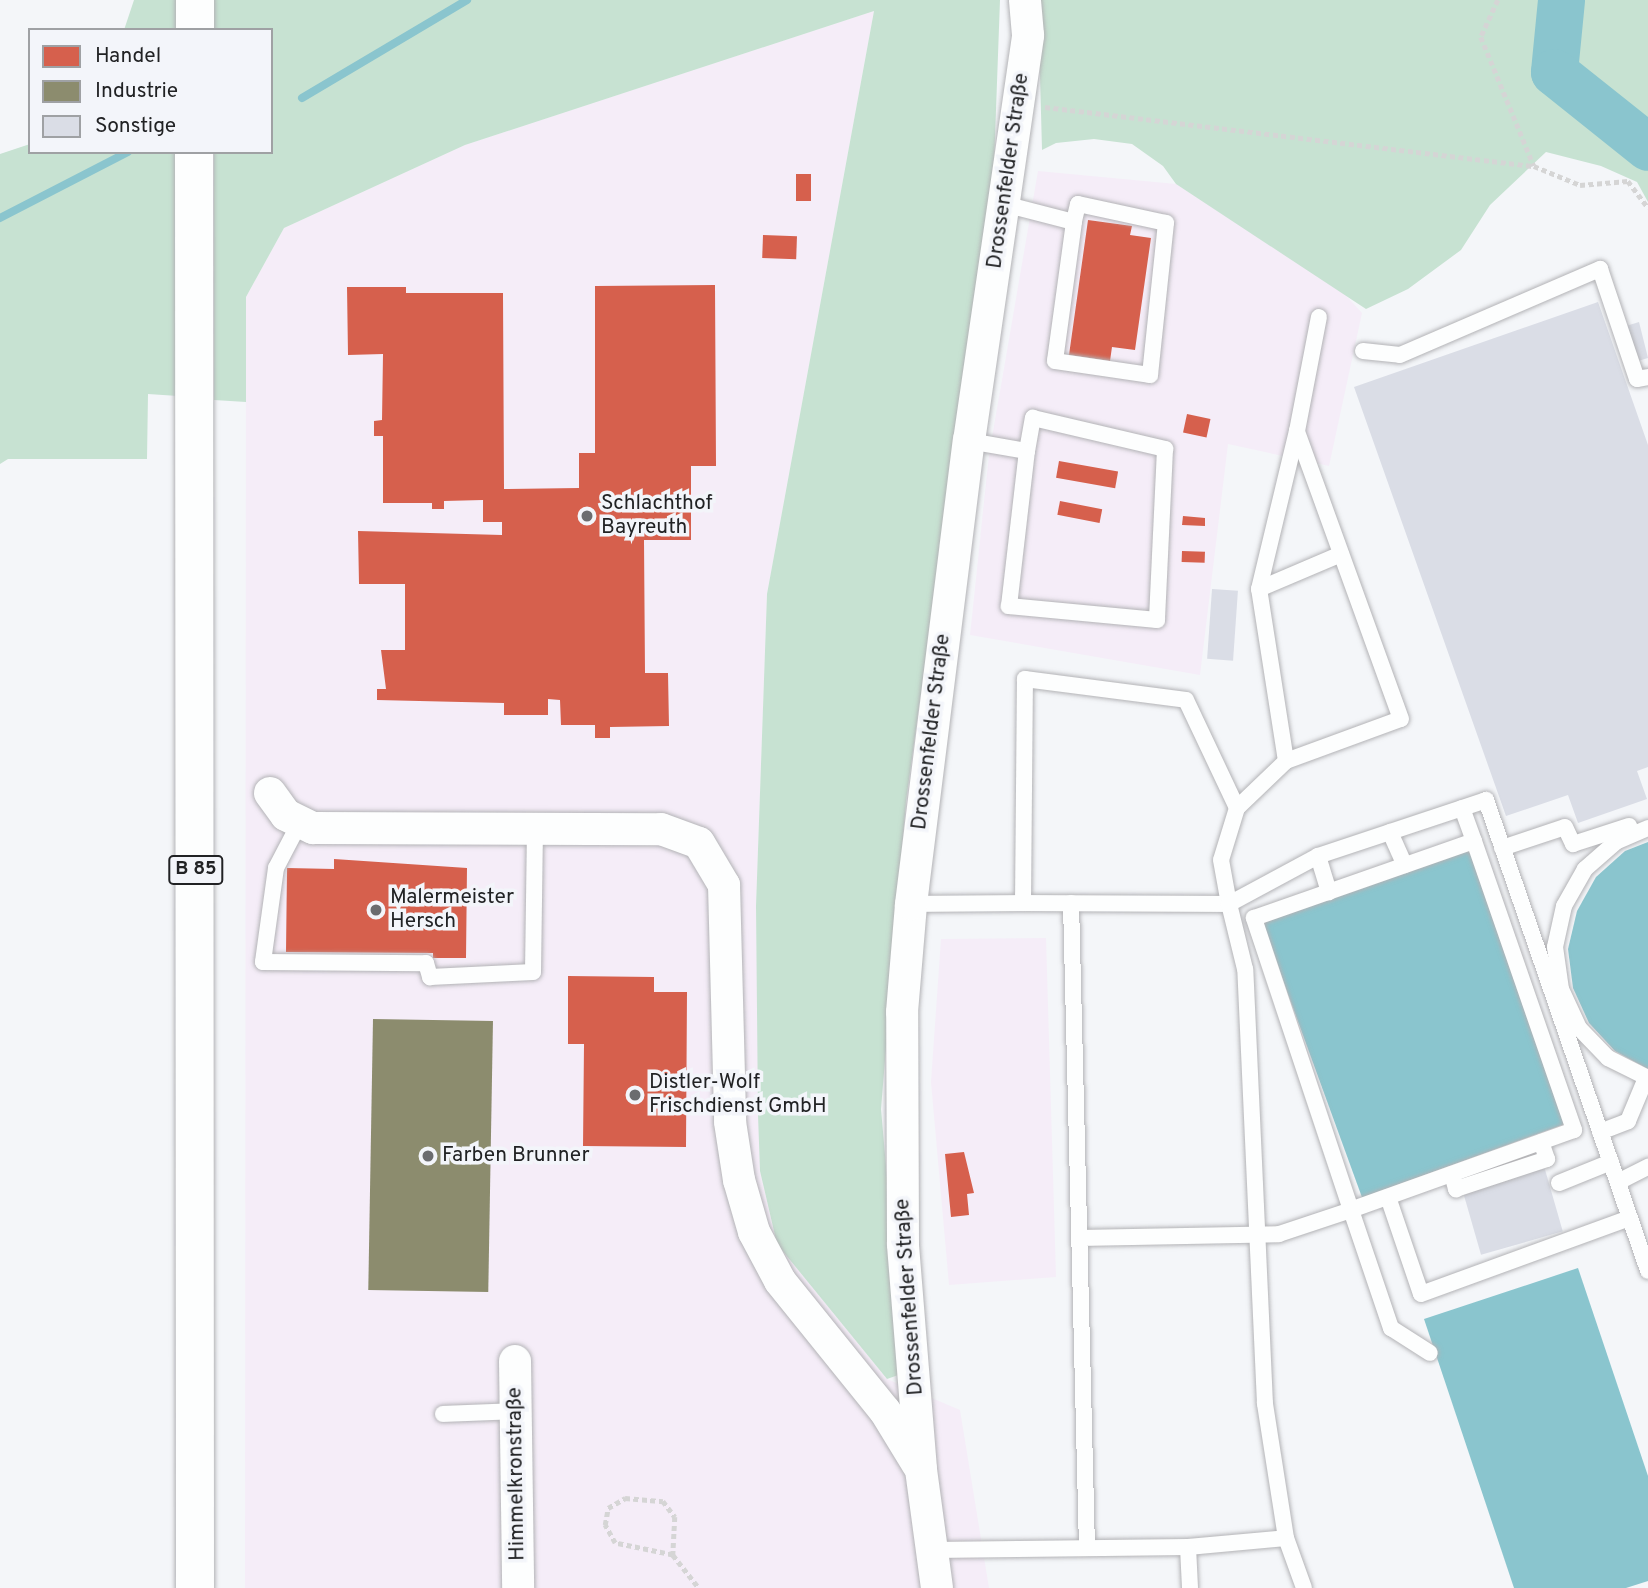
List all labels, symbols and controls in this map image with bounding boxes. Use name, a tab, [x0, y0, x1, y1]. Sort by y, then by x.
legend	[28, 28, 273, 154]
text: Handel	[95, 43, 161, 70]
street label: Drossenfelder Straße	[983, 72, 1035, 270]
text: Industrie	[95, 78, 178, 105]
text: Sonstige	[95, 113, 176, 140]
place label: Schlachthof Bayreuth	[601, 491, 713, 541]
marker: Schlachthof Bayreuth	[579, 508, 595, 524]
street label: Drossenfelder Straße	[907, 633, 957, 831]
road number: B 85	[168, 855, 224, 886]
place label: Malermeister Hersch	[390, 885, 514, 935]
marker: Malermeister Hersch	[368, 902, 384, 918]
place label: Distler-Wolf Frischdienst GmbH	[649, 1070, 827, 1120]
marker: Distler-Wolf Frischdienst GmbH	[627, 1087, 643, 1103]
place label: Farben Brunner	[442, 1143, 590, 1169]
marker: Farben Brunner	[420, 1148, 436, 1164]
street label: Drossenfelder Straße	[891, 1198, 929, 1396]
street label: Himmelkronstraße	[503, 1387, 531, 1561]

